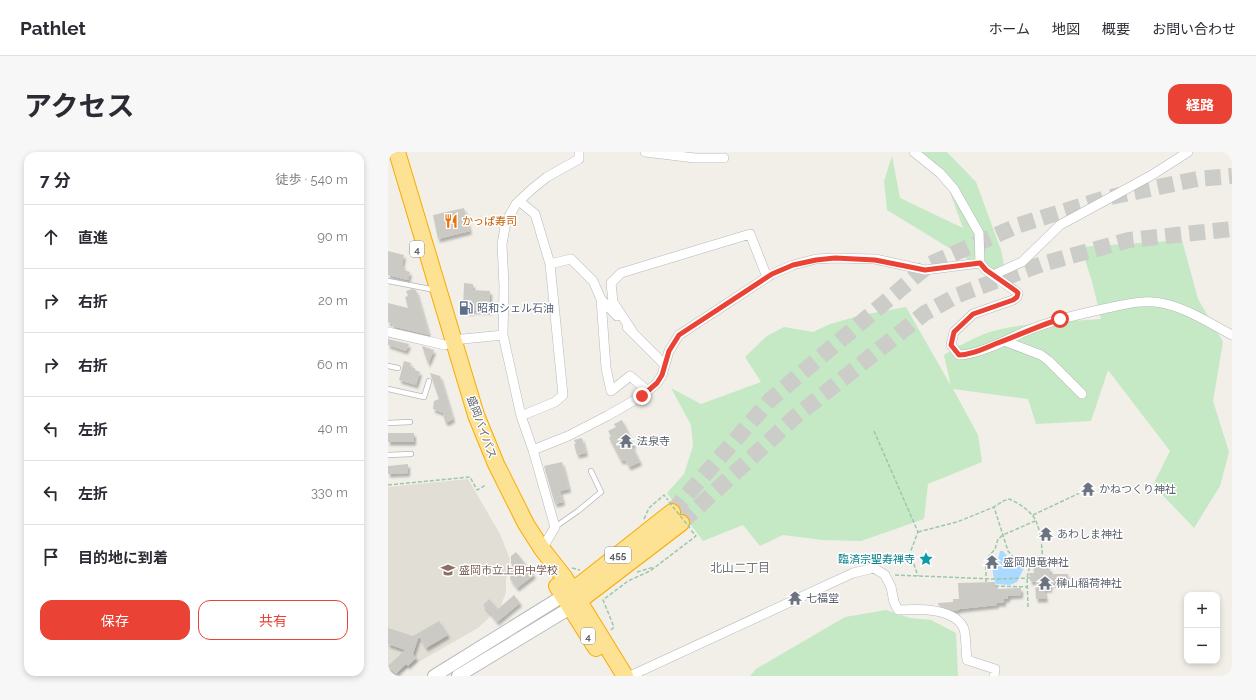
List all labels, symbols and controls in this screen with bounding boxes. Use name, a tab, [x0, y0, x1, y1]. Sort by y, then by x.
text: Pathlet	[20, 17, 86, 39]
text: ホーム	[988, 21, 1030, 37]
text: 地図	[1052, 21, 1080, 37]
text: 概要	[1102, 21, 1130, 37]
text: お問い合わせ	[1152, 21, 1236, 37]
button: 経路	[1168, 84, 1232, 124]
text: アクセス	[24, 90, 135, 123]
text: 7 分	[40, 170, 71, 190]
text: 徒歩 · 540 m	[276, 172, 348, 187]
restaurant icon: かっぱ寿司	[443, 213, 459, 229]
place label: かっぱ寿司	[462, 215, 517, 228]
icon: ahead	[40, 226, 62, 248]
text: 直進	[78, 229, 108, 247]
text: 90 m	[317, 229, 348, 244]
road number: 4	[410, 241, 424, 257]
icon: right	[40, 290, 62, 312]
text: 右折	[78, 293, 108, 311]
text: 20 m	[318, 293, 348, 308]
fuel station icon: 昭和シェル石油	[458, 300, 474, 316]
place label: 昭和シェル石油	[477, 302, 554, 315]
route start	[1051, 310, 1069, 328]
icon: right	[40, 354, 62, 376]
text: 右折	[78, 357, 108, 375]
text: 60 m	[317, 357, 348, 372]
route end	[633, 387, 651, 405]
street label: 盛岡バイパス	[464, 394, 499, 460]
icon: left	[40, 418, 62, 440]
text: 左折	[78, 421, 108, 439]
text: 40 m	[318, 421, 348, 436]
temple icon: 法泉寺	[618, 433, 634, 449]
place label: 法泉寺	[637, 435, 670, 448]
temple icon: かねつくり神社	[1080, 481, 1096, 497]
icon: left	[40, 482, 62, 504]
place label: かねつくり神社	[1099, 483, 1176, 496]
text: 左折	[78, 485, 108, 503]
text: 330 m	[311, 485, 348, 500]
temple icon: あわしま神社	[1038, 526, 1054, 542]
place label: あわしま神社	[1057, 528, 1123, 541]
icon: arrive	[40, 546, 62, 568]
road number: 455	[605, 547, 631, 563]
text: 目的地に到着	[78, 549, 168, 567]
place icon: 臨済宗聖寿禅寺	[918, 551, 934, 567]
place label: 臨済宗聖寿禅寺	[838, 553, 915, 566]
temple icon: 盛岡旭竜神社	[984, 554, 1000, 570]
place label: 盛岡旭竜神社	[1003, 556, 1069, 569]
district label: 北山二丁目	[710, 561, 770, 575]
school or university icon: 盛岡市立上田中学校	[440, 562, 456, 578]
place label: 盛岡市立上田中学校	[459, 564, 558, 577]
temple icon: 榊山稲荷神社	[1037, 575, 1053, 591]
place label: 榊山稲荷神社	[1056, 577, 1122, 590]
temple icon: 七福堂	[787, 590, 803, 606]
place label: 七福堂	[806, 592, 839, 605]
map controls	[1184, 592, 1220, 664]
button: +	[1184, 592, 1220, 628]
button: 保存	[40, 600, 190, 640]
button: 共有	[198, 600, 348, 640]
road number: 4	[581, 628, 595, 644]
button: −	[1184, 628, 1220, 664]

